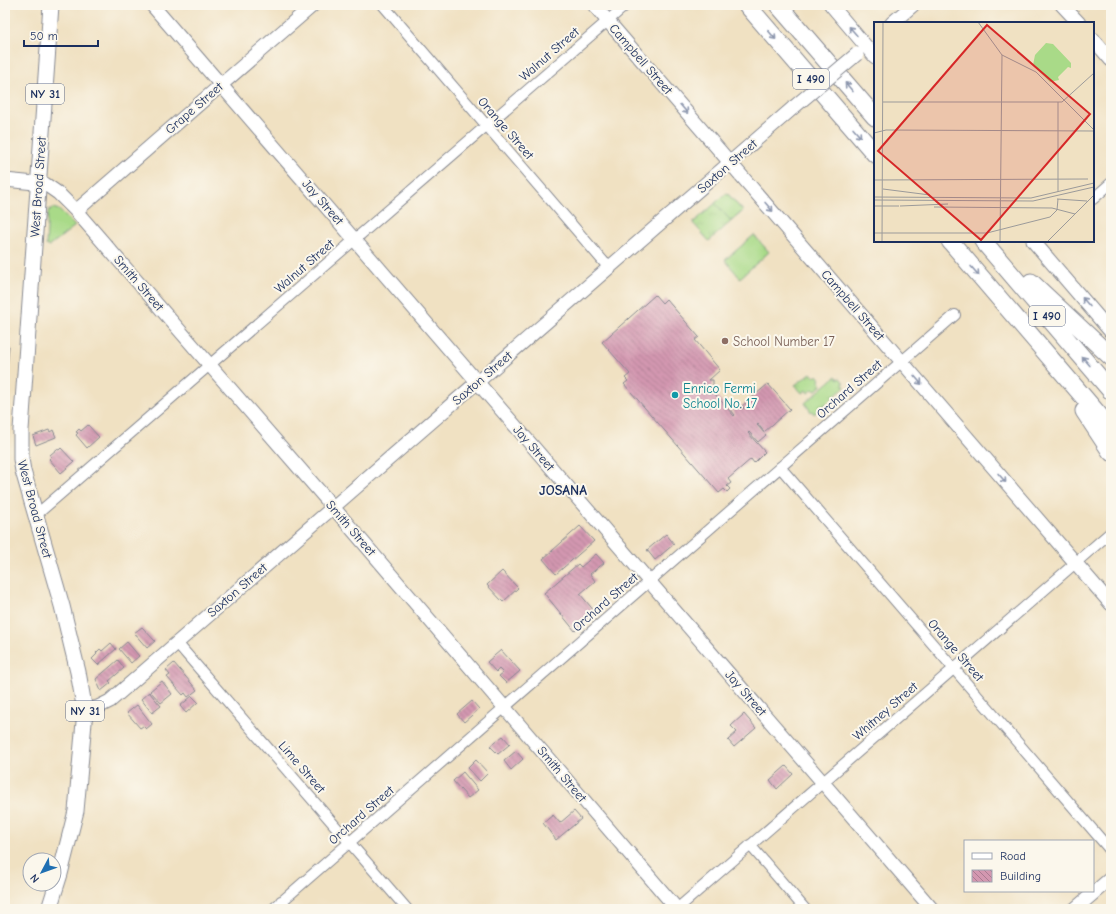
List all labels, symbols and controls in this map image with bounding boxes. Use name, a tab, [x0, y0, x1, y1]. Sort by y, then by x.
street label: Campbell Street	[606, 21, 676, 98]
scale bar	[24, 22, 98, 48]
inset map	[874, 22, 1094, 242]
street label: Walnut Street	[516, 23, 583, 84]
one-way arrow	[848, 26, 857, 36]
text: 50 m	[30, 29, 58, 43]
one-way arrow	[768, 29, 777, 40]
road number: I 490	[793, 69, 829, 89]
street label: Grape Street	[162, 78, 227, 137]
one-way arrow	[845, 82, 854, 92]
road number: NY 31	[26, 84, 64, 104]
street label: Orange Street	[475, 94, 538, 163]
one-way arrow	[679, 103, 688, 114]
one-way arrow	[853, 128, 862, 138]
street label: West Broad Street	[27, 135, 49, 238]
street label: Saxton Street	[694, 135, 761, 196]
street label: Jay Street	[299, 176, 348, 229]
one-way arrow	[764, 202, 773, 212]
street label: Walnut Street	[271, 235, 338, 296]
street label: Smith Street	[111, 252, 168, 315]
one-way arrow	[971, 265, 980, 276]
street label: Campbell Street	[818, 267, 888, 344]
one-way arrow	[1081, 297, 1090, 307]
road number: I 490	[1029, 306, 1065, 326]
place label: School Number 17	[733, 334, 835, 349]
marker: School Number 17	[720, 336, 730, 346]
street label: Saxton Street	[449, 347, 516, 408]
street label: Orchard Street	[813, 356, 886, 421]
one-way arrow	[1081, 356, 1090, 366]
one-way arrow	[913, 375, 922, 385]
place label: Enrico Fermi School No. 17	[683, 381, 757, 411]
marker: Enrico Fermi School No. 17	[670, 390, 680, 400]
street label: Jay Street	[510, 422, 559, 475]
street label: West Broad Street	[15, 458, 56, 561]
one-way arrow	[998, 473, 1007, 484]
district label: JOSANA	[539, 482, 587, 499]
street label: Smith Street	[323, 497, 380, 560]
street label: Saxton Street	[204, 559, 271, 620]
street label: Orchard Street	[569, 569, 642, 634]
street label: Orange Street	[925, 616, 988, 685]
street label: Jay Street	[722, 667, 771, 720]
street label: Whitney Street	[849, 678, 922, 743]
road number: NY 31	[66, 701, 104, 721]
street label: Lime Street	[275, 738, 329, 797]
street label: Smith Street	[534, 743, 591, 806]
street label: Orchard Street	[325, 782, 398, 847]
legend	[964, 840, 1094, 892]
text: Road	[1000, 849, 1026, 863]
north arrow	[22, 852, 62, 892]
text: Building	[1000, 869, 1041, 883]
text: N	[28, 871, 42, 885]

